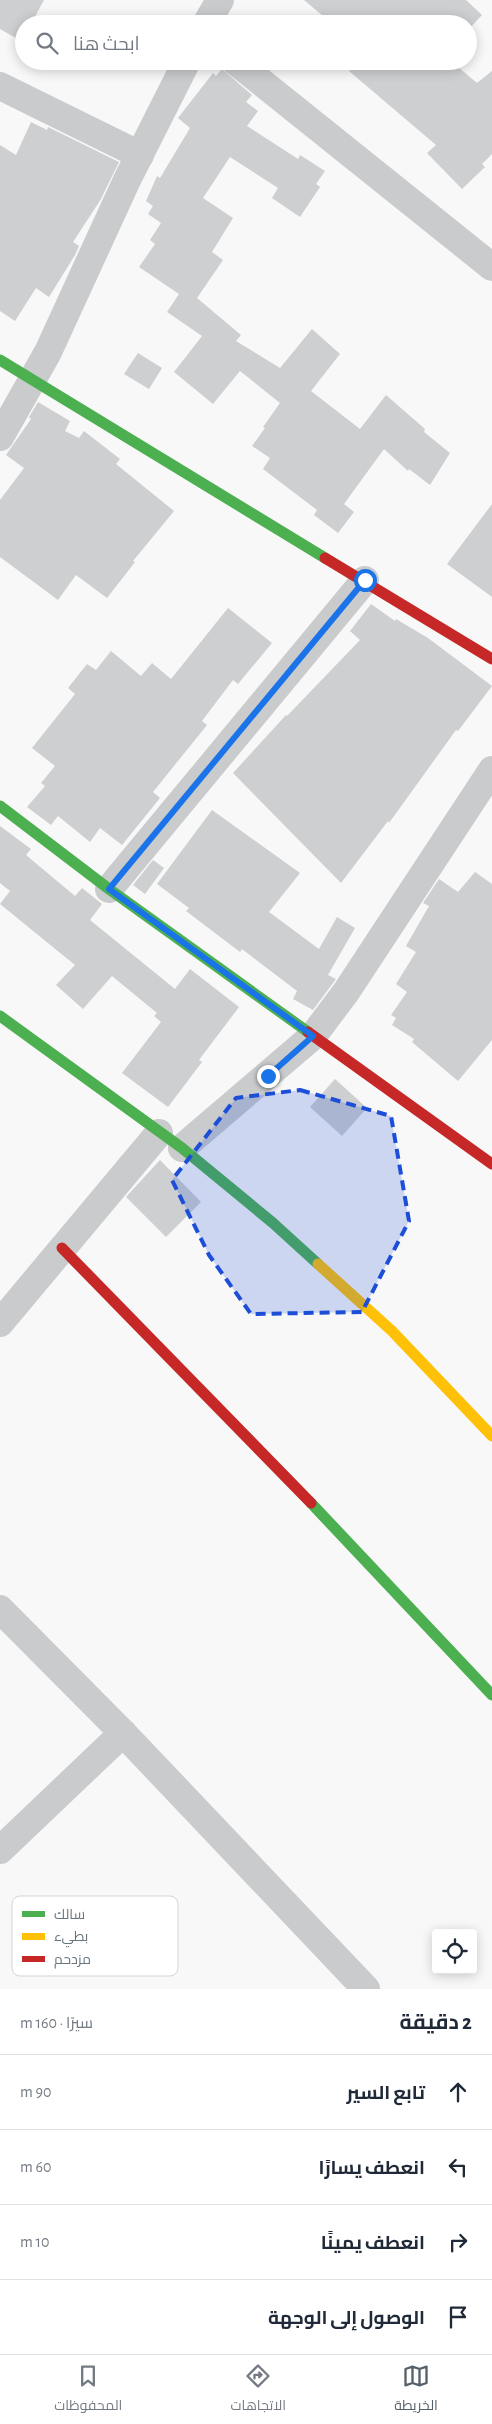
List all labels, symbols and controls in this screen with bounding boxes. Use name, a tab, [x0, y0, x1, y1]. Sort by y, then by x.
search box	[15, 15, 477, 70]
icon: search	[33, 29, 61, 57]
text: ابحث هنا	[73, 35, 140, 54]
route start	[354, 569, 377, 592]
route end	[257, 1065, 280, 1088]
legend	[12, 1896, 178, 1976]
text: سالك	[54, 1908, 85, 1922]
map controls	[432, 1929, 477, 1974]
button: locate	[432, 1929, 477, 1974]
text: بطيء	[54, 1930, 88, 1948]
text: مزدحم	[54, 1953, 91, 1969]
text: 2 دقيقة	[400, 2012, 472, 2033]
text: سيرًا · 160 m	[20, 2015, 93, 2031]
icon: ahead	[444, 2078, 472, 2106]
text: 90 m	[20, 2084, 51, 2100]
text: تابع السير	[347, 2084, 425, 2103]
icon: left	[444, 2153, 472, 2181]
text: 60 m	[20, 2159, 51, 2175]
text: انعطف يسارًا	[319, 2159, 425, 2178]
icon: right	[444, 2228, 472, 2256]
text: 10 m	[20, 2234, 49, 2250]
text: انعطف يمينًا	[321, 2234, 425, 2253]
icon: arrive	[444, 2303, 472, 2331]
text: الوصول إلى الوجهة	[268, 2309, 425, 2328]
tab: المحفوظات	[54, 2362, 122, 2418]
tab: الاتجاهات	[231, 2362, 286, 2418]
tab: الخريطة	[394, 2362, 438, 2418]

